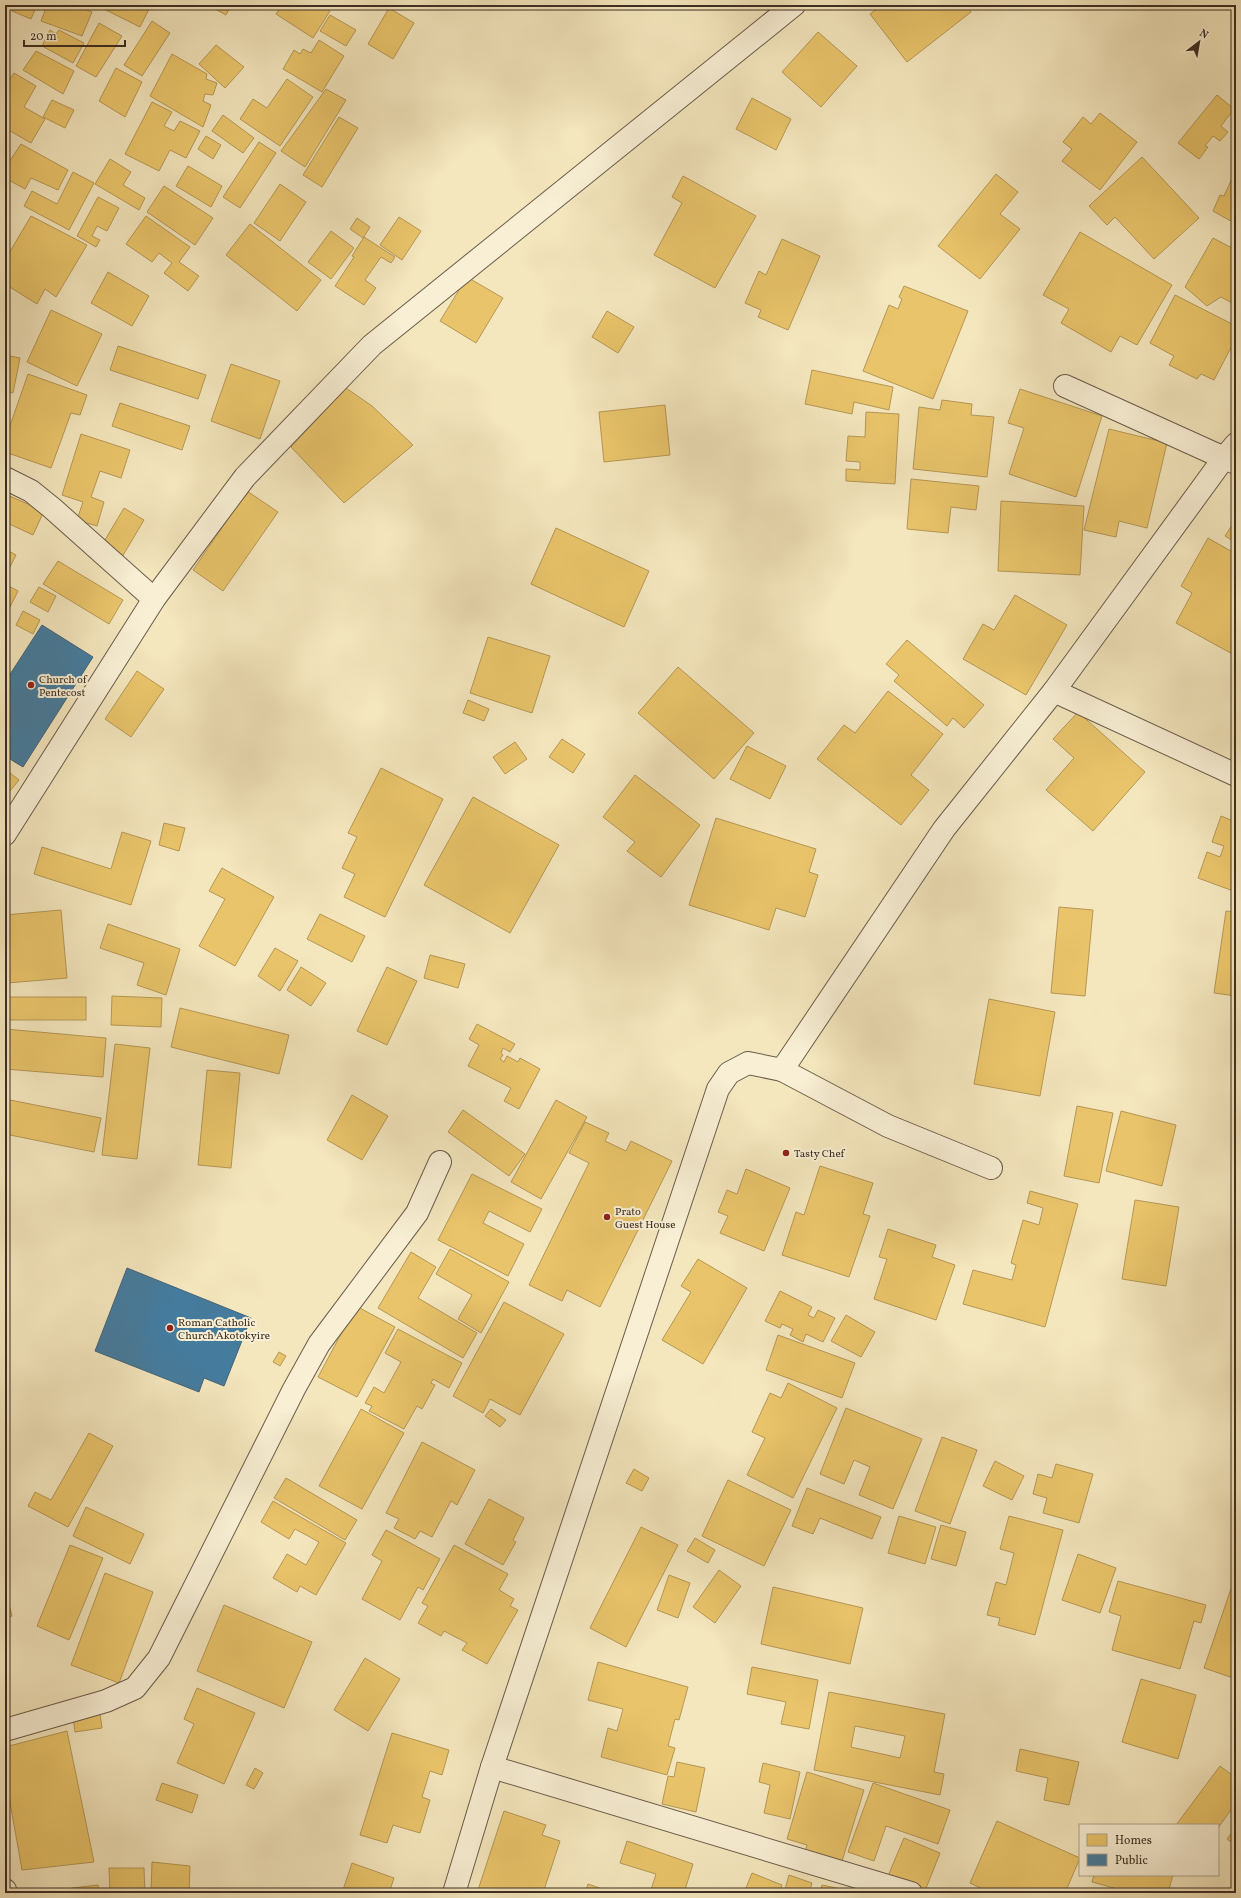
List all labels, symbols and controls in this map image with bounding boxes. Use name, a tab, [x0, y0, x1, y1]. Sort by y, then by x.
scale bar	[24, 22, 125, 48]
north arrow	[1179, 22, 1219, 62]
text: N	[1196, 26, 1211, 43]
text: 20 m	[30, 29, 57, 45]
place label: Church of Pentecost	[39, 673, 88, 701]
marker: Church of Pentecost	[26, 680, 36, 690]
place label: Tasty Chef	[794, 1147, 846, 1162]
marker: Tasty Chef	[781, 1148, 791, 1158]
place label: Prato Guest House	[615, 1205, 676, 1233]
marker: Prato Guest House	[602, 1212, 612, 1222]
place label: Roman Catholic Church Akotokyire	[178, 1316, 270, 1344]
marker: Roman Catholic Church Akotokyire	[165, 1323, 175, 1333]
legend	[1079, 1824, 1219, 1876]
text: Homes	[1115, 1833, 1152, 1849]
text: Public	[1115, 1853, 1148, 1869]

